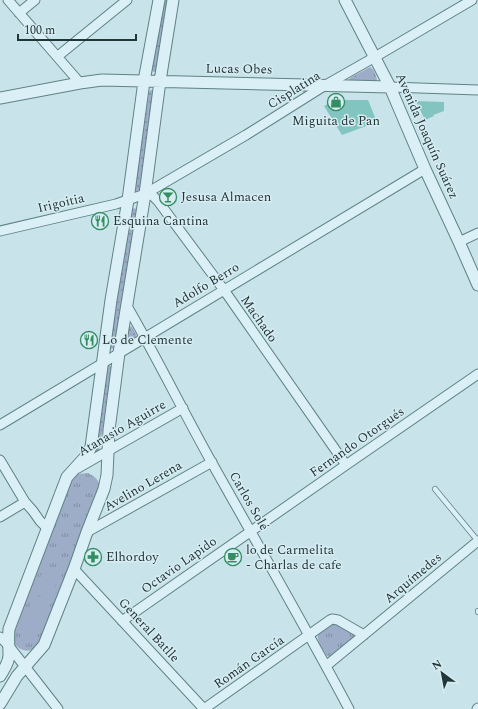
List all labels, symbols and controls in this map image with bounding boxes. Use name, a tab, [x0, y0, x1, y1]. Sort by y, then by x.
scale bar	[18, 16, 136, 42]
text: 100 m	[24, 21, 55, 40]
street label: Lucas Obes	[205, 58, 273, 80]
street label: Cisplatina	[264, 65, 325, 114]
street label: Avenida Joaquín Suárez	[390, 70, 464, 202]
shop icon: Miguita de Pan	[326, 92, 346, 112]
place label: Miguita de Pan	[292, 111, 380, 131]
bar icon: Jesusa Almacen	[158, 187, 178, 207]
place label: Jesusa Almacen	[181, 187, 272, 207]
street label: Irigoitia	[36, 188, 87, 218]
restaurant icon: Esquina Cantina	[90, 211, 110, 231]
place label: Esquina Cantina	[113, 211, 209, 231]
street label: Adolfo Berro	[169, 257, 243, 313]
street label: Machado	[236, 291, 282, 347]
restaurant icon: Lo de Clemente	[79, 330, 99, 350]
place label: Lo de Clemente	[102, 330, 193, 350]
street label: Atanasio Aguirre	[74, 395, 170, 461]
street label: Fernando Otorgués	[306, 402, 408, 482]
street label: Avelino Lerena	[100, 455, 186, 516]
street label: Carlos Solé	[224, 468, 274, 534]
street label: Octavio Lapido	[137, 531, 221, 599]
place label: lo de Carmelita - Charlas de cafe	[246, 540, 342, 575]
pharmacy icon: Elhordoy	[83, 547, 103, 567]
place label: Elhordoy	[106, 547, 159, 567]
cafe icon: lo de Carmelita - Charlas de cafe	[223, 547, 243, 567]
street label: Arquímedes	[380, 548, 446, 608]
street label: General Batlle	[114, 593, 184, 667]
street label: Román García	[210, 630, 289, 694]
north arrow	[422, 653, 462, 693]
text: N	[429, 655, 445, 675]

